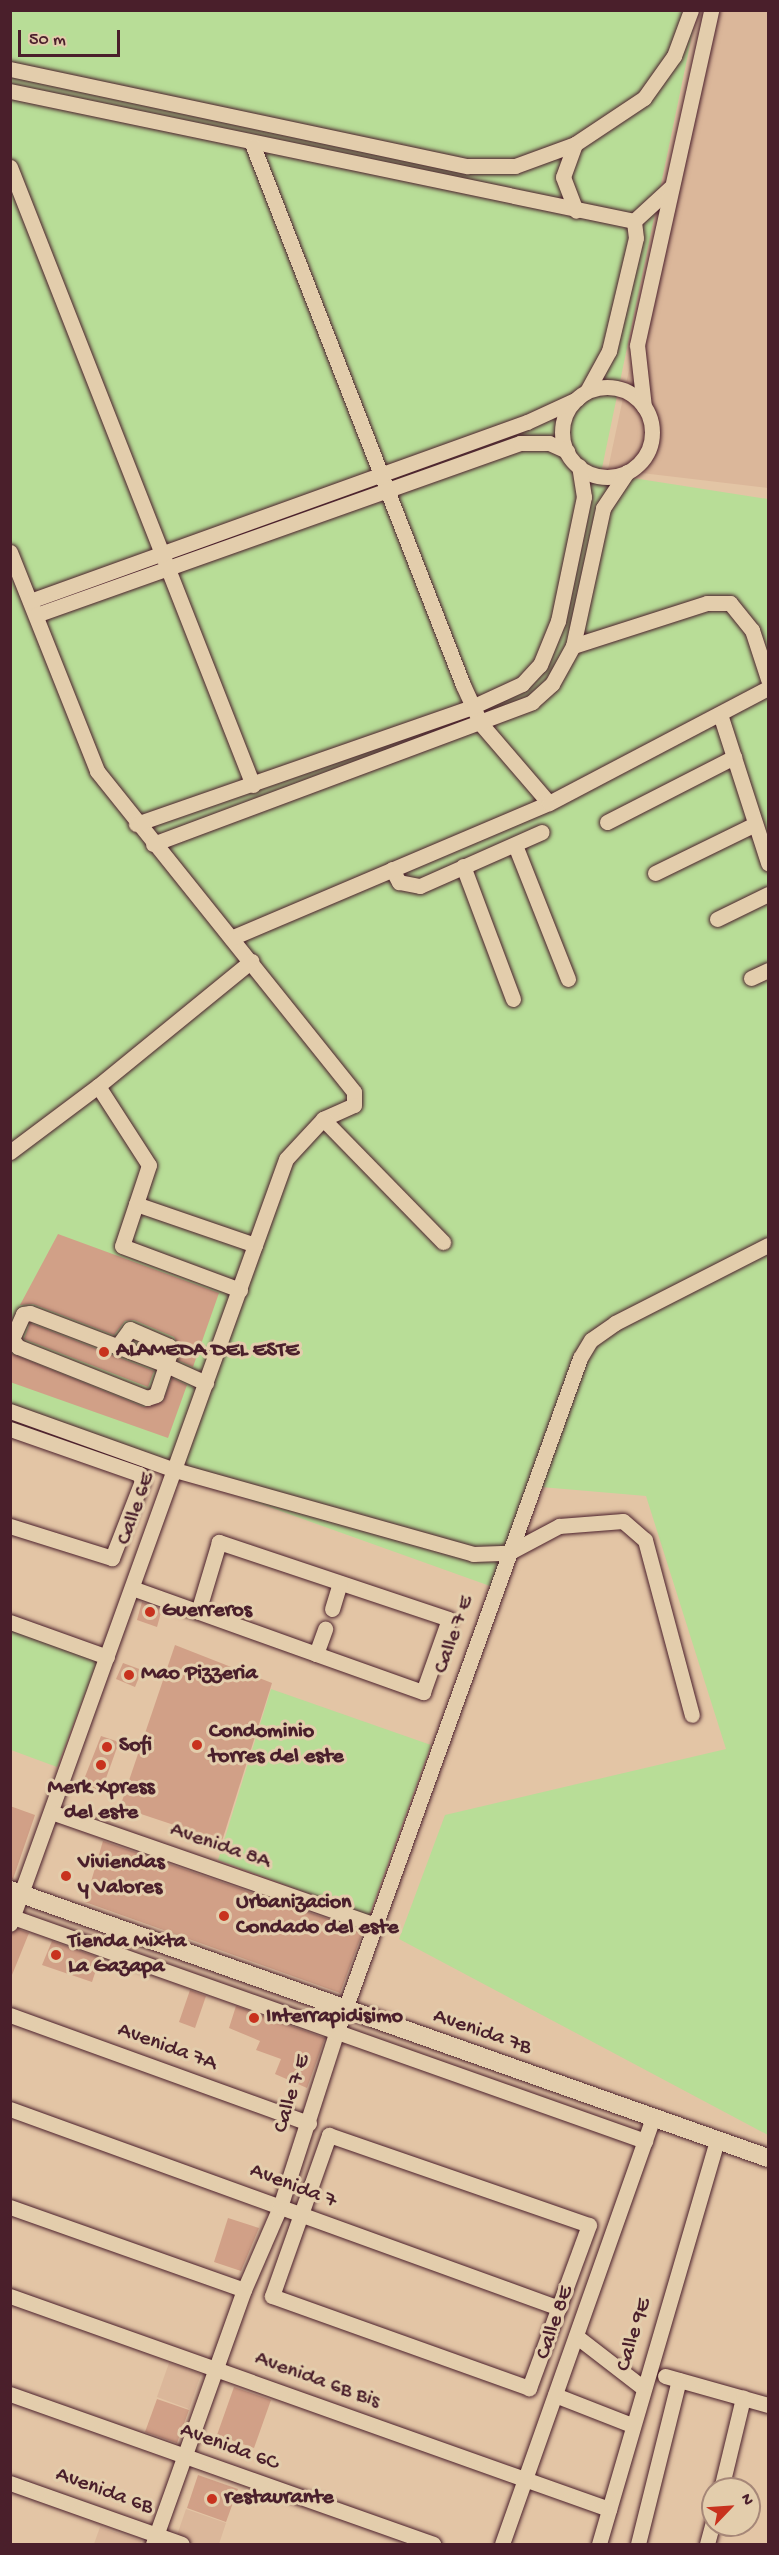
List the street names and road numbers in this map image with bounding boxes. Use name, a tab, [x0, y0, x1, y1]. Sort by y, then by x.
street label: Calle 6E	[112, 1469, 162, 1549]
street label: Calle 7 E	[429, 1593, 481, 1677]
street label: Avenida 8A	[166, 1817, 274, 1877]
street label: Avenida 7B	[429, 2004, 535, 2062]
street label: Avenida 7A	[114, 2018, 220, 2078]
street label: Calle 7 E	[269, 2052, 317, 2136]
street label: Avenida 7	[246, 2158, 340, 2216]
street label: Calle 8E	[531, 2283, 581, 2363]
street label: Calle 9E	[611, 2295, 659, 2375]
street label: Avenida 6B Bis	[251, 2346, 383, 2416]
street label: Avenida 6C	[176, 2418, 282, 2478]
street label: Avenida 6B	[52, 2462, 156, 2522]

